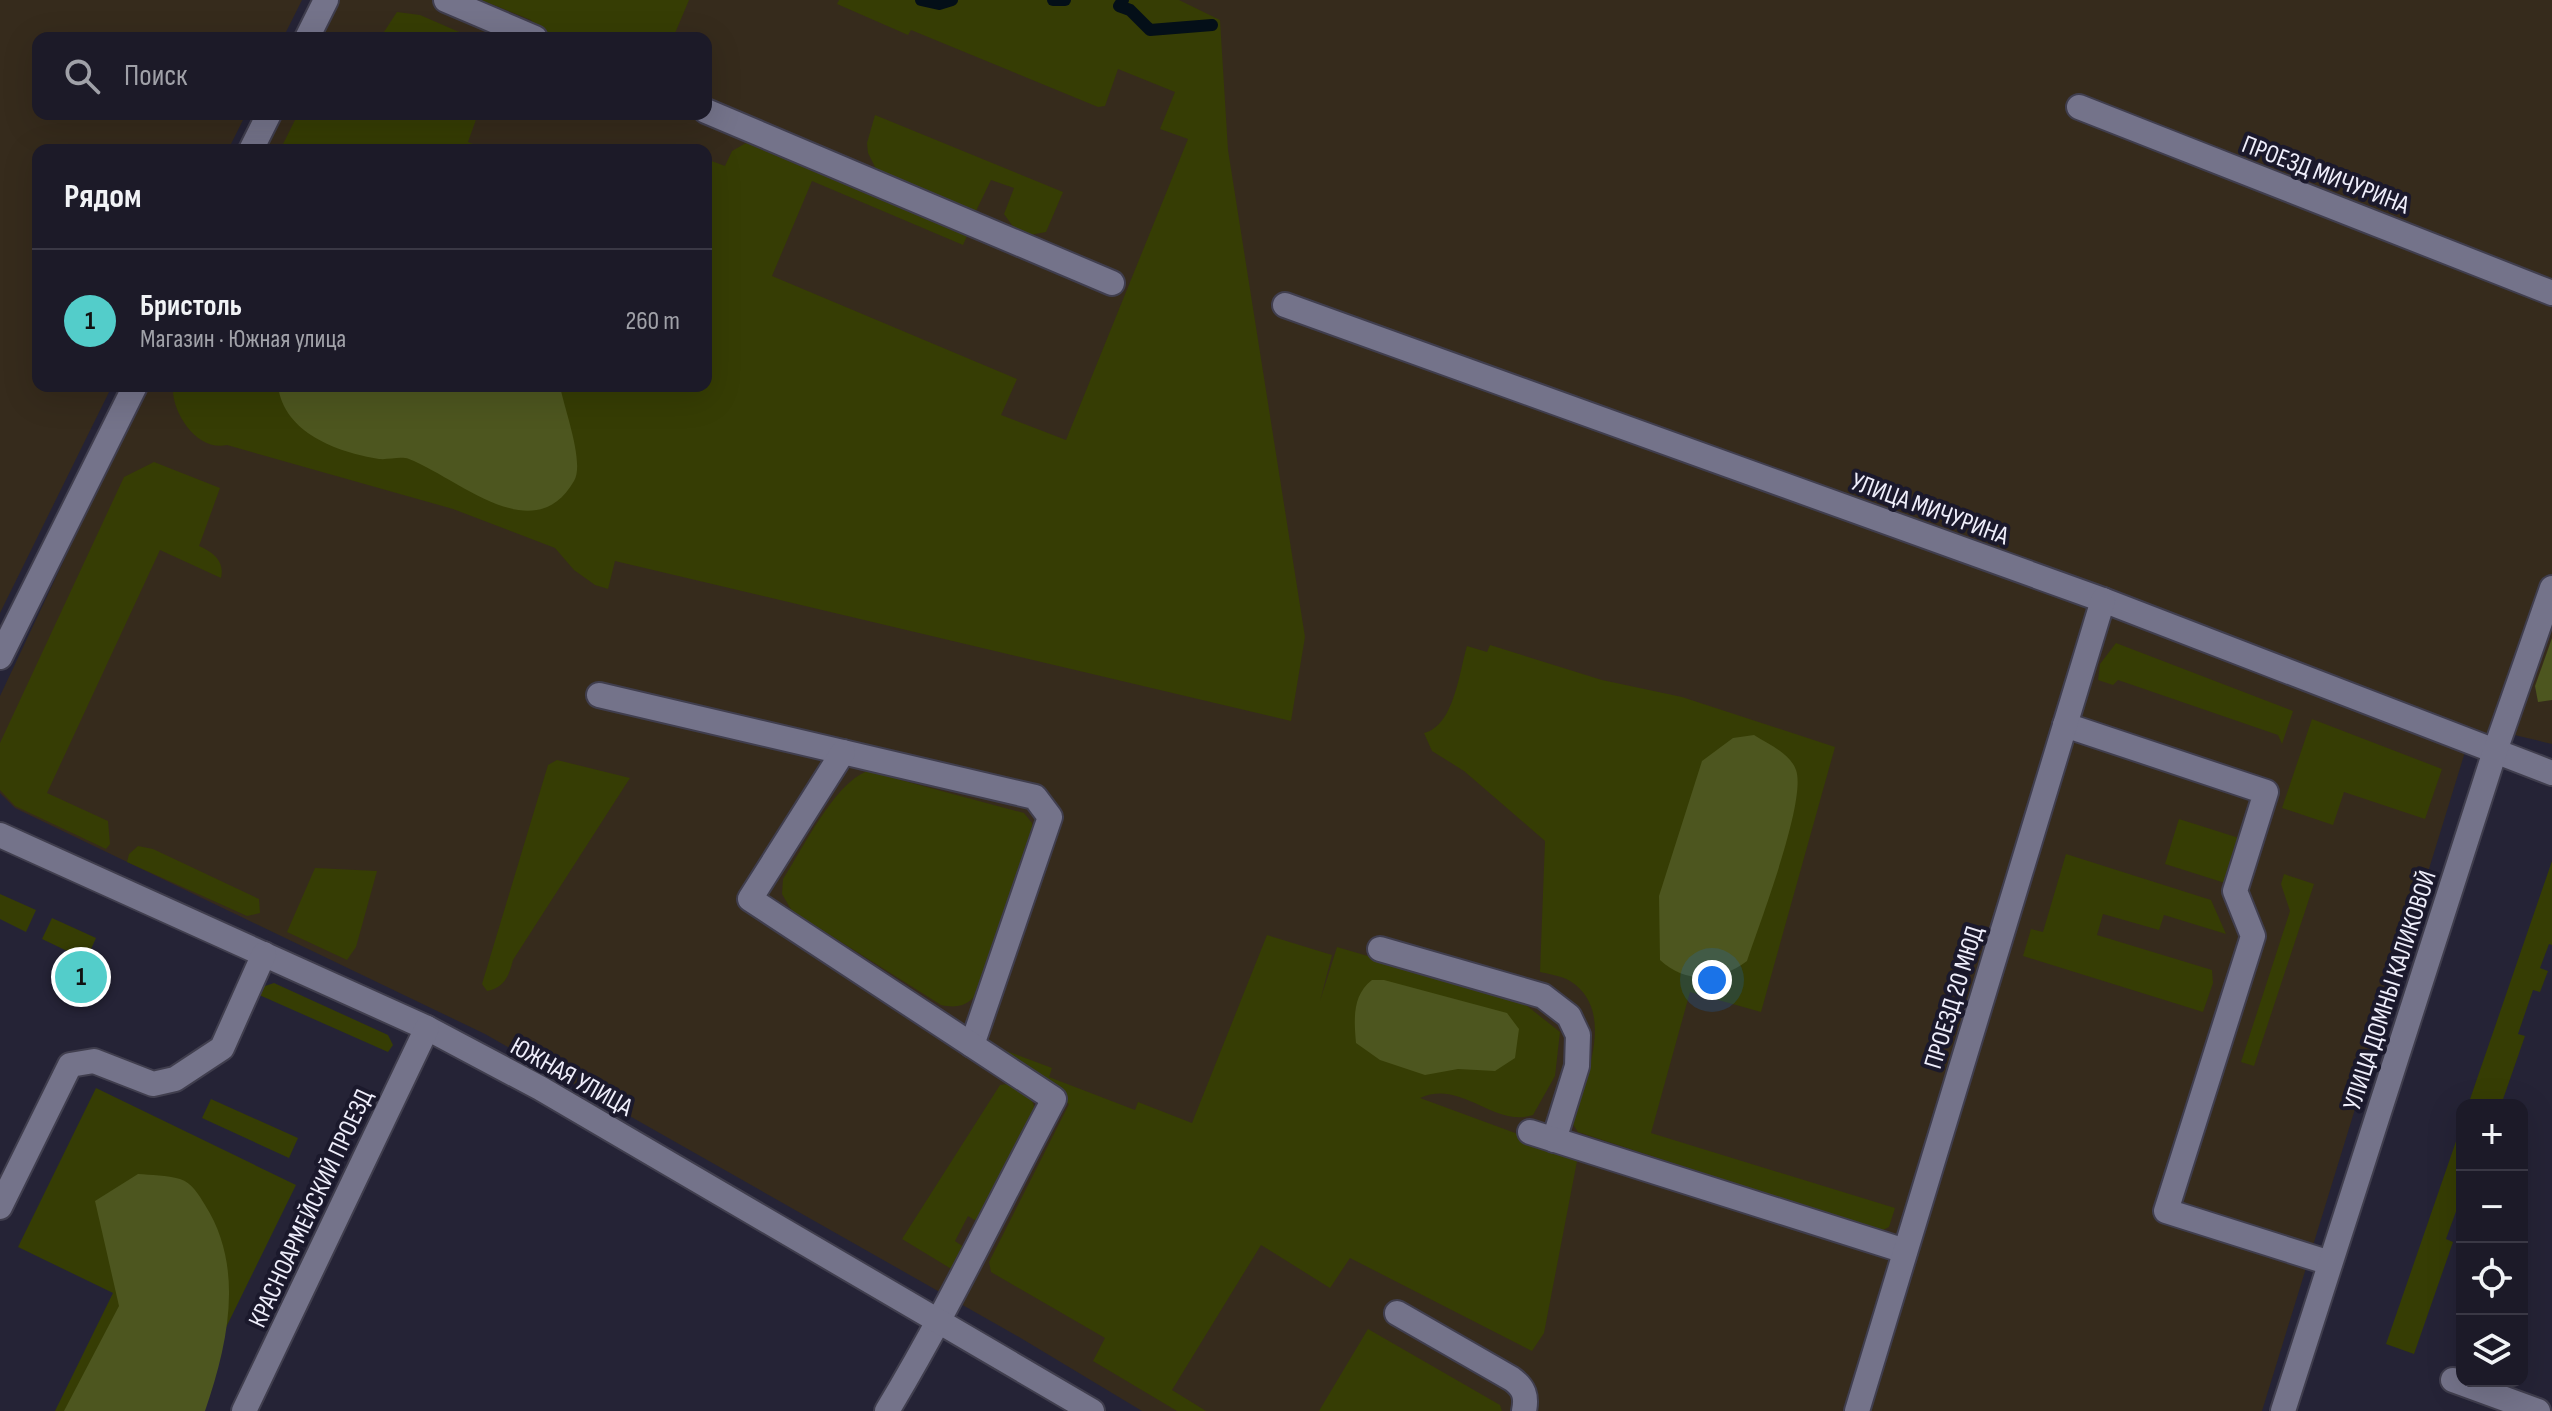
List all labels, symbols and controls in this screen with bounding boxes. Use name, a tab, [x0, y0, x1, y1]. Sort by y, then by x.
search box	[32, 32, 712, 120]
icon: search	[60, 54, 104, 98]
text: Поиск	[124, 58, 187, 94]
street label: ПРОЕЗД МИЧУРИНА	[2237, 129, 2414, 222]
text: Рядом	[64, 176, 142, 217]
text: Бристоль	[140, 288, 242, 324]
text: 1	[85, 306, 95, 337]
text: 260 m	[625, 306, 680, 337]
text: Магазин · Южная улица	[140, 324, 346, 355]
street label: УЛИЦА МИЧУРИНА	[1846, 467, 2013, 553]
street label: УЛИЦА ДОМНЫ КАЛИКОВОЙ	[2337, 867, 2444, 1114]
street label: ПРОЕЗД 20 МЮД	[1918, 922, 1991, 1072]
pin: 1	[55, 947, 107, 1007]
your location	[1692, 960, 1732, 1000]
street label: ЮЖНАЯ УЛИЦА	[505, 1031, 639, 1124]
street label: КРАСНОАРМЕЙСКИЙ ПРОЕЗД	[243, 1084, 380, 1333]
map controls	[2456, 1099, 2528, 1387]
button: +	[2456, 1099, 2528, 1171]
button: −	[2456, 1171, 2528, 1243]
button: locate	[2456, 1243, 2528, 1315]
button: layers	[2456, 1315, 2528, 1387]

